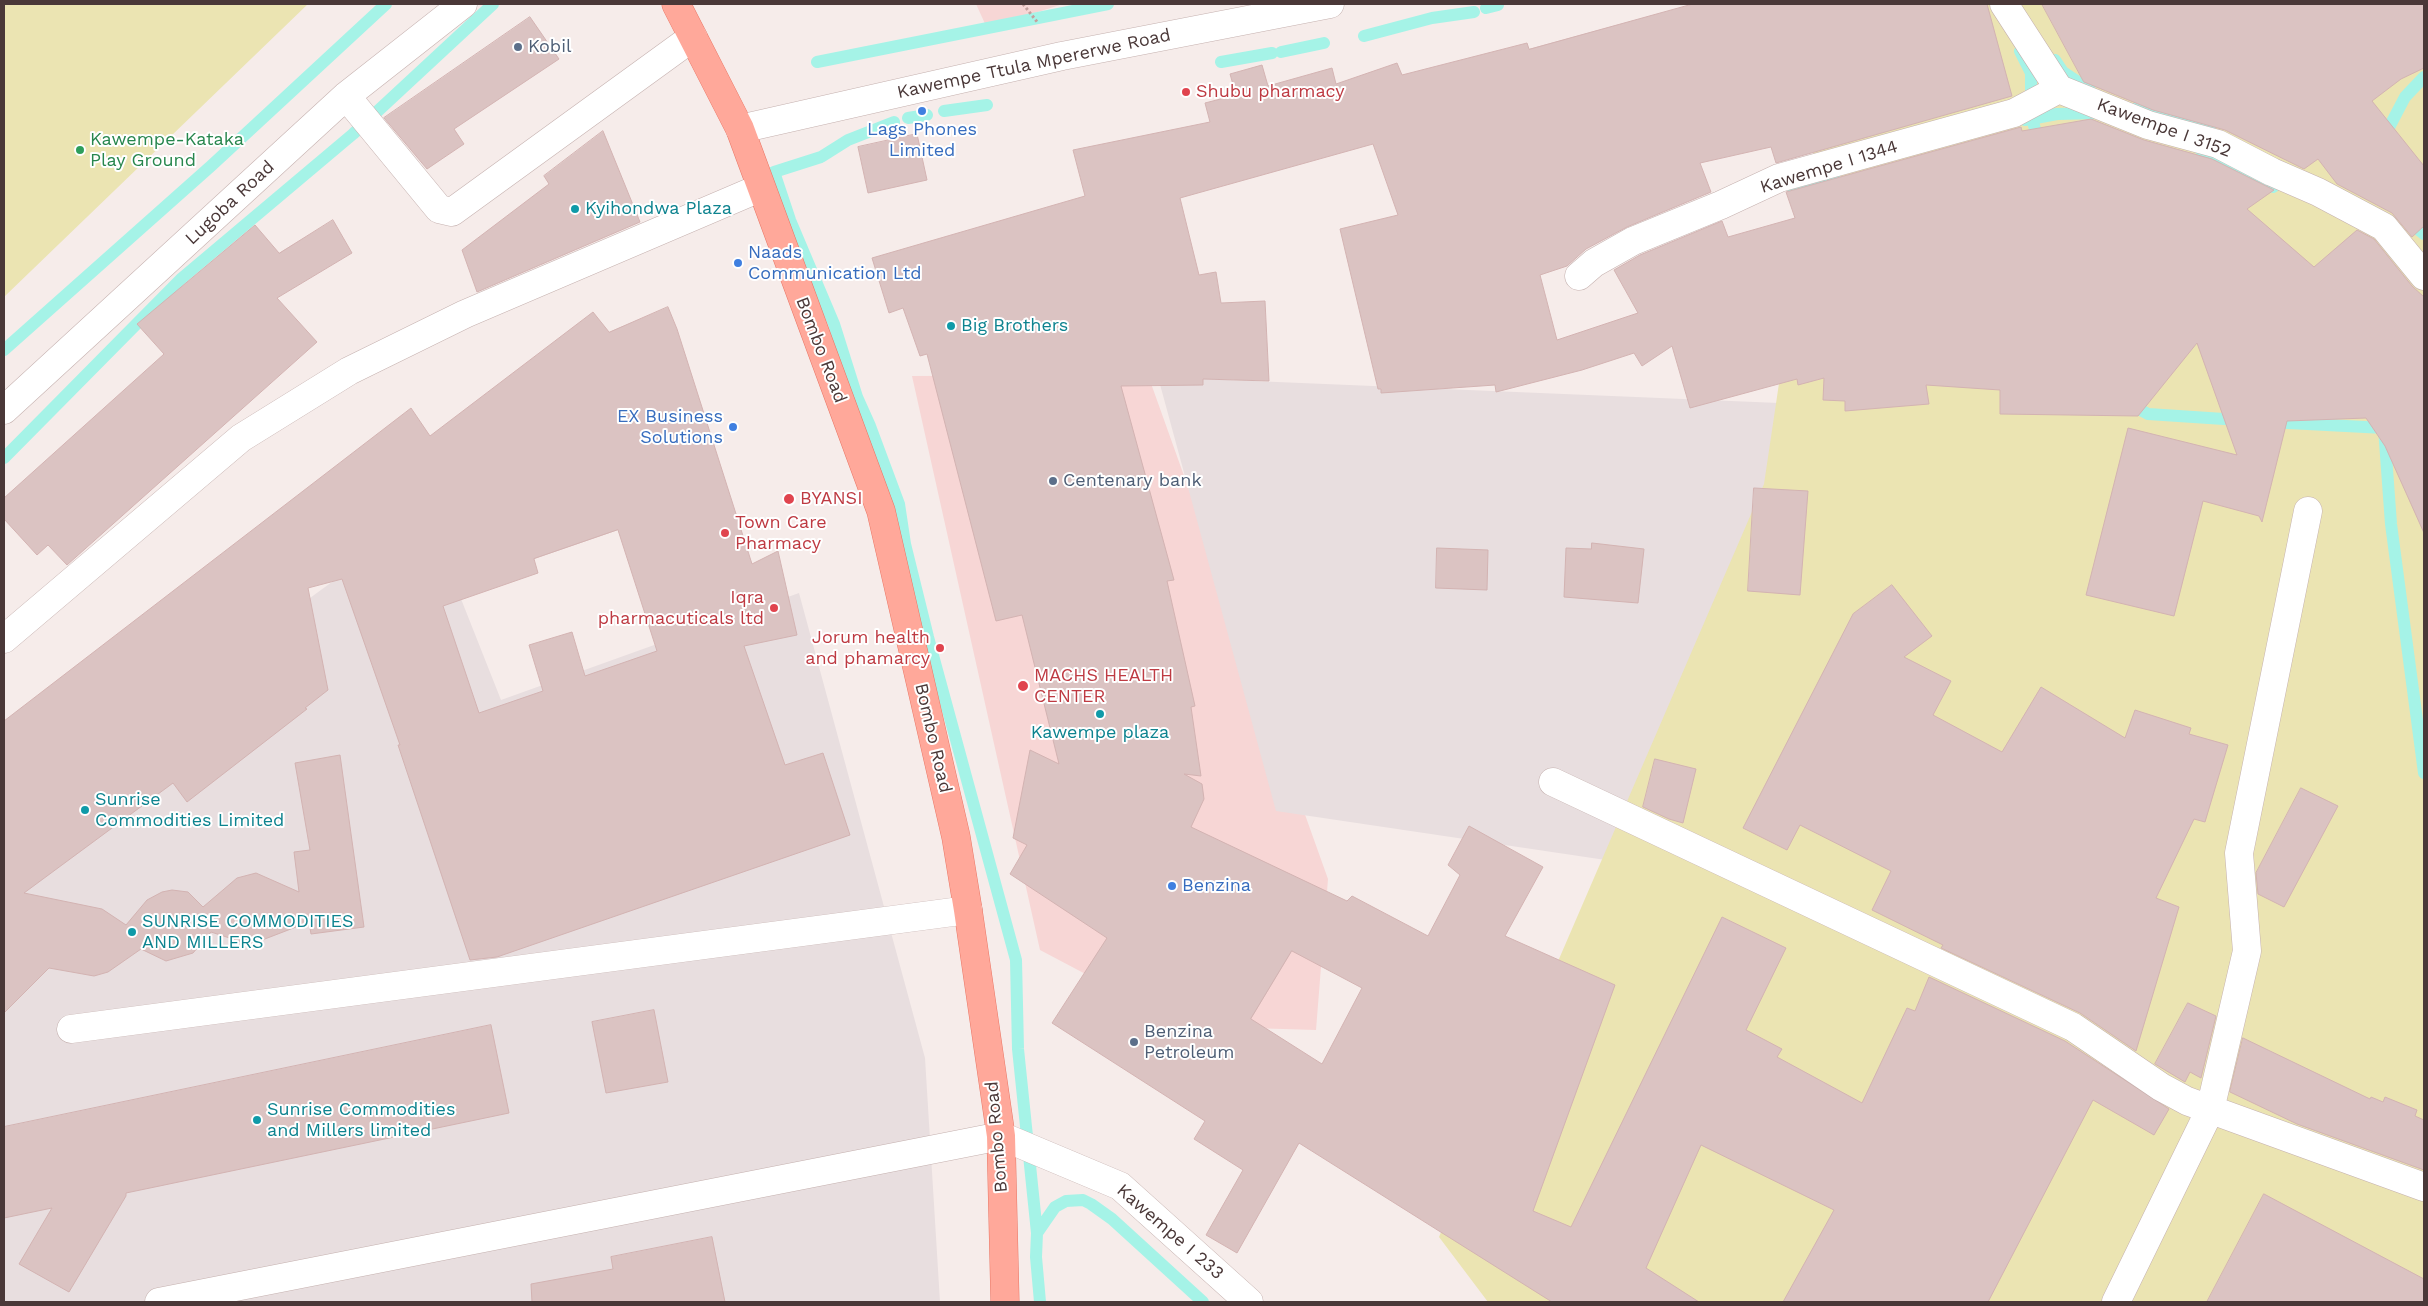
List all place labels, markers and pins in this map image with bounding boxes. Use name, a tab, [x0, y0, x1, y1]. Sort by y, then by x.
place label: Kobil	[528, 36, 571, 58]
marker: Kobil	[512, 41, 524, 53]
place label: Shubu pharmacy	[1196, 81, 1345, 103]
marker: Shubu pharmacy	[1180, 86, 1192, 98]
marker: Lags Phones Limited	[916, 105, 928, 117]
place label: Lags Phones Limited	[867, 119, 977, 162]
place label: Kawempe-Kataka Play Ground	[90, 129, 244, 172]
marker: Kawempe-Kataka Play Ground	[74, 144, 86, 156]
place label: Kyihondwa Plaza	[585, 198, 732, 220]
marker: Kyihondwa Plaza	[569, 203, 581, 215]
place label: Naads Communication Ltd	[748, 242, 922, 284]
marker: Naads Communication Ltd	[732, 257, 744, 269]
place label: Big Brothers	[961, 315, 1068, 337]
marker: Big Brothers	[945, 320, 957, 332]
place label: EX Business Solutions	[617, 406, 723, 448]
marker: EX Business Solutions	[727, 421, 739, 433]
place label: Centenary bank	[1063, 470, 1202, 492]
marker: Centenary bank	[1047, 475, 1059, 487]
place label: BYANSI	[800, 488, 862, 510]
marker: BYANSI	[782, 492, 796, 506]
place label: Town Care Pharmacy	[735, 512, 827, 554]
marker: Town Care Pharmacy	[719, 527, 731, 539]
place label: Iqra pharmacuticals ltd	[598, 587, 764, 630]
marker: Iqra pharmacuticals ltd	[768, 602, 780, 614]
place label: Jorum health and phamarcy	[805, 627, 930, 670]
marker: Jorum health and phamarcy	[934, 642, 946, 654]
place label: MACHS HEALTH CENTER	[1034, 665, 1173, 708]
marker: MACHS HEALTH CENTER	[1016, 679, 1030, 693]
marker: Kawempe plaza	[1094, 708, 1106, 720]
place label: Kawempe plaza	[1031, 722, 1169, 744]
place label: Sunrise Commodities Limited	[95, 789, 284, 832]
marker: Sunrise Commodities Limited	[79, 804, 91, 816]
place label: Benzina	[1182, 875, 1251, 897]
marker: Benzina	[1166, 880, 1178, 892]
place label: SUNRISE COMMODITIES AND MILLERS	[142, 911, 353, 954]
marker: SUNRISE COMMODITIES AND MILLERS	[126, 926, 138, 938]
place label: Benzina Petroleum	[1144, 1021, 1234, 1064]
marker: Benzina Petroleum	[1128, 1036, 1140, 1048]
place label: Sunrise Commodities and Millers limited	[267, 1099, 455, 1142]
marker: Sunrise Commodities and Millers limited	[251, 1114, 263, 1126]

